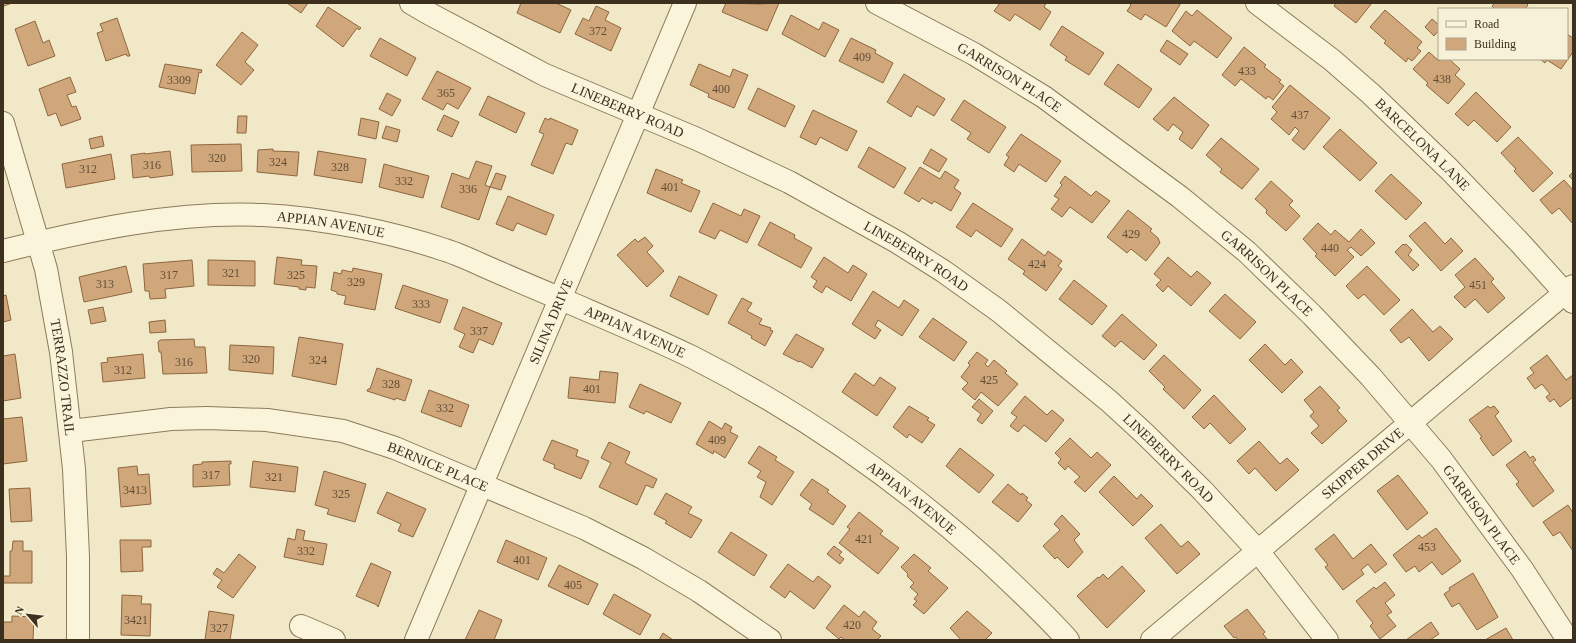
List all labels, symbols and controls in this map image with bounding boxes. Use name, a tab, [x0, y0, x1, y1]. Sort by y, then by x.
legend	[1438, 8, 1568, 60]
text: Road	[1474, 17, 1499, 31]
house number: 372	[589, 24, 607, 38]
text: Building	[1474, 37, 1516, 51]
street label: GARRISON PLACE	[955, 40, 1064, 115]
house number: 409	[853, 50, 871, 64]
house number: 433	[1238, 64, 1256, 78]
house number: 438	[1433, 72, 1451, 86]
house number: 3309	[167, 73, 191, 87]
street label: LINEBERRY ROAD	[569, 80, 686, 141]
house number: 400	[712, 82, 730, 96]
house number: 365	[437, 86, 455, 100]
street label: BARCELONA LANE	[1372, 95, 1473, 194]
house number: 437	[1291, 108, 1309, 122]
house number: 320	[208, 151, 226, 165]
house number: 324	[269, 155, 287, 169]
house number: 316	[143, 158, 161, 172]
house number: 328	[331, 160, 349, 174]
house number: 312	[79, 162, 97, 176]
house number: 332	[395, 174, 413, 188]
house number: 401	[661, 180, 679, 194]
house number: 336	[459, 182, 477, 196]
street label: APPIAN AVENUE	[276, 209, 386, 241]
street label: LINEBERRY ROAD	[861, 218, 971, 295]
house number: 429	[1122, 227, 1140, 241]
street label: GARRISON PLACE	[1218, 227, 1315, 319]
house number: 440	[1321, 241, 1339, 255]
house number: 424	[1028, 257, 1046, 271]
house number: 321	[222, 266, 240, 280]
house number: 317	[160, 268, 178, 282]
house number: 325	[287, 268, 305, 282]
house number: 329	[347, 275, 365, 289]
street label: SILINA DRIVE	[526, 276, 576, 367]
house number: 313	[96, 277, 114, 291]
house number: 451	[1469, 278, 1487, 292]
house number: 333	[412, 297, 430, 311]
street label: APPIAN AVENUE	[582, 303, 688, 361]
street label: TERRAZZO TRAIL	[47, 318, 77, 437]
house number: 337	[470, 324, 488, 338]
house number: 320	[242, 352, 260, 366]
house number: 324	[309, 353, 327, 367]
house number: 316	[175, 355, 193, 369]
house number: 312	[114, 363, 132, 377]
house number: 425	[980, 373, 998, 387]
house number: 328	[382, 377, 400, 391]
house number: 401	[583, 382, 601, 396]
house number: 332	[436, 401, 454, 415]
street label: LINEBERRY ROAD	[1120, 411, 1217, 506]
street label: SKIPPER DRIVE	[1319, 425, 1407, 502]
house number: 409	[708, 433, 726, 447]
street label: BERNICE PLACE	[386, 439, 490, 495]
street label: APPIAN AVENUE	[864, 459, 959, 538]
street label: GARRISON PLACE	[1440, 462, 1523, 567]
house number: 317	[202, 468, 220, 482]
house number: 321	[265, 470, 283, 484]
house number: 3413	[123, 483, 147, 497]
house number: 325	[332, 487, 350, 501]
house number: 421	[855, 532, 873, 546]
house number: 453	[1418, 540, 1436, 554]
house number: 332	[297, 544, 315, 558]
house number: 401	[513, 553, 531, 567]
house number: 405	[564, 578, 582, 592]
north arrow	[8, 595, 48, 635]
text: N	[12, 604, 26, 617]
house number: 3421	[124, 613, 148, 627]
house number: 420	[843, 618, 861, 632]
house number: 327	[210, 621, 228, 635]

